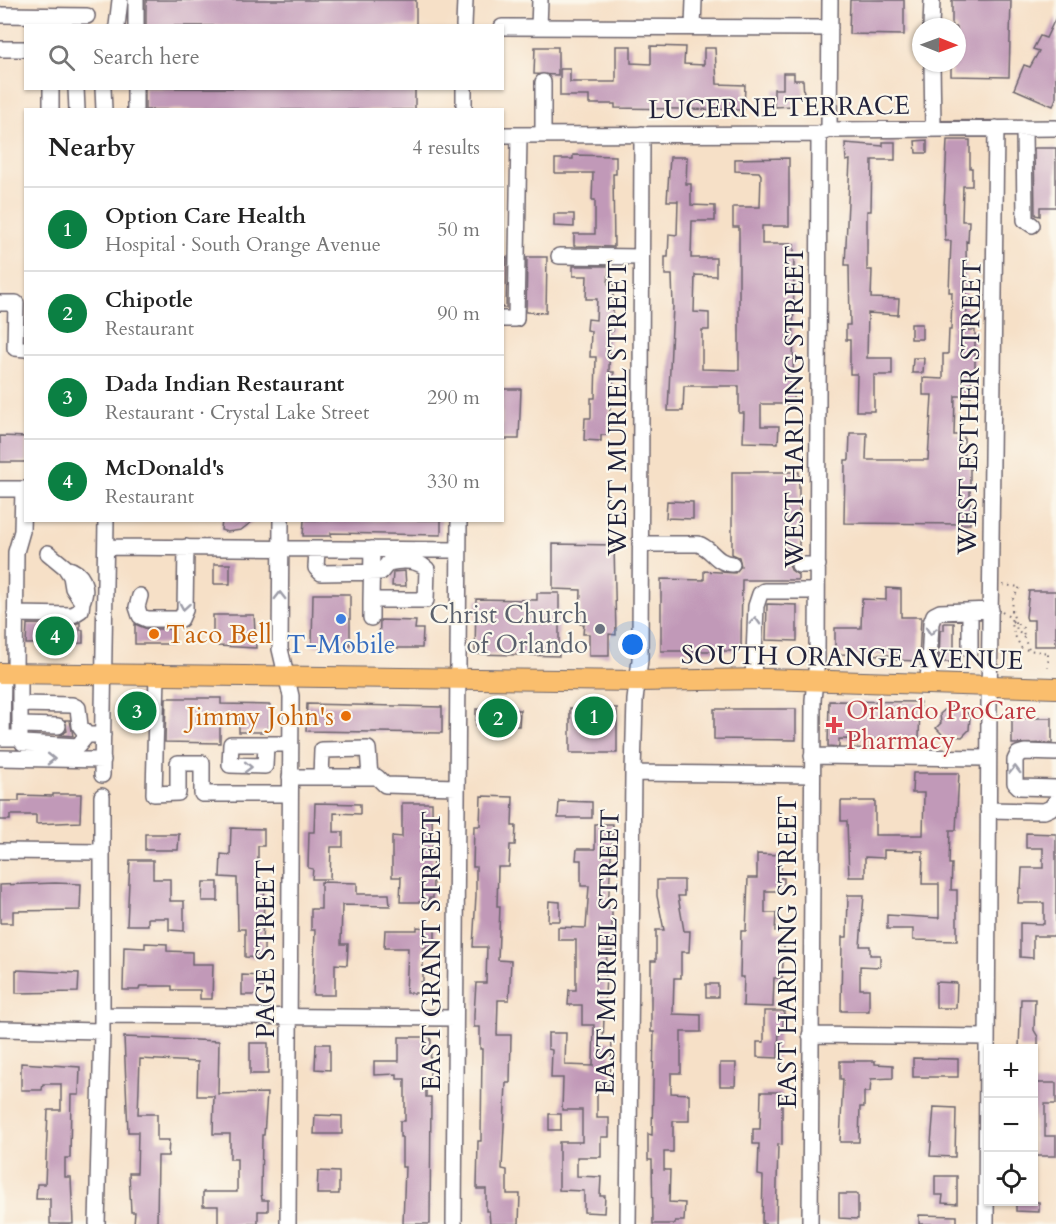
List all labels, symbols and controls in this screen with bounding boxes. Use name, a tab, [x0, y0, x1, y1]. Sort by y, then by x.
north arrow	[912, 18, 966, 72]
search box	[24, 24, 504, 90]
icon: search	[45, 41, 78, 74]
text: Search here	[93, 42, 200, 72]
street label: LUCERNE TERRACE	[648, 88, 910, 127]
text: Nearby	[48, 130, 136, 165]
text: 4 results	[412, 134, 480, 161]
text: Option Care Health	[105, 201, 306, 231]
text: 1	[62, 216, 73, 243]
text: 50 m	[437, 216, 480, 243]
text: Hospital · South Orange Avenue	[105, 231, 381, 258]
street label: WEST HARDING STREET	[777, 245, 812, 570]
street label: WEST ESTHER STREET	[949, 259, 990, 556]
street label: WEST MURIEL STREET	[600, 260, 635, 557]
text: Chipotle	[105, 285, 193, 315]
text: 2	[62, 300, 73, 327]
text: 90 m	[437, 300, 480, 327]
text: Restaurant	[105, 315, 194, 342]
text: Dada Indian Restaurant	[105, 369, 344, 399]
text: 3	[62, 384, 73, 411]
text: 290 m	[427, 384, 480, 411]
text: Restaurant · Crystal Lake Street	[105, 399, 369, 426]
text: McDonald's	[105, 453, 224, 483]
text: 4	[62, 468, 73, 495]
text: 330 m	[427, 468, 480, 495]
text: Restaurant	[105, 483, 194, 510]
one-way arrow	[274, 591, 287, 600]
place label: Christ Church of Orlando	[429, 597, 588, 662]
one-way arrow	[178, 600, 191, 610]
marker: T-Mobile	[334, 612, 348, 626]
pin: 4	[36, 614, 74, 658]
place label: Taco Bell	[166, 617, 272, 652]
one-way arrow	[749, 617, 762, 626]
marker: Christ Church of Orlando	[593, 622, 607, 636]
one-way arrow	[925, 626, 938, 635]
marker: Taco Bell	[147, 627, 161, 641]
place label: T-Mobile	[287, 627, 395, 662]
your location	[618, 630, 647, 659]
street label: SOUTH ORANGE AVENUE	[681, 637, 1023, 678]
pin: 3	[118, 688, 156, 734]
place label: Orlando ProCare Pharmacy	[846, 693, 1037, 758]
pin: 1	[574, 694, 614, 738]
pin: 2	[478, 696, 518, 740]
place label: Jimmy John's	[183, 699, 334, 734]
marker: Jimmy John's	[339, 709, 353, 723]
marker: Orlando ProCare Pharmacy	[827, 718, 841, 732]
one-way arrow	[47, 753, 56, 765]
one-way arrow	[244, 761, 253, 773]
one-way arrow	[1009, 766, 1021, 775]
street label: EAST HARDING STREET	[770, 796, 805, 1108]
street label: EAST MURIEL STREET	[588, 809, 627, 1095]
street label: EAST GRANT STREET	[414, 811, 449, 1091]
street label: PAGE STREET	[248, 860, 283, 1038]
map controls	[984, 1044, 1038, 1206]
button: +	[984, 1044, 1038, 1098]
button: −	[984, 1098, 1038, 1152]
button: locate	[984, 1152, 1038, 1206]

